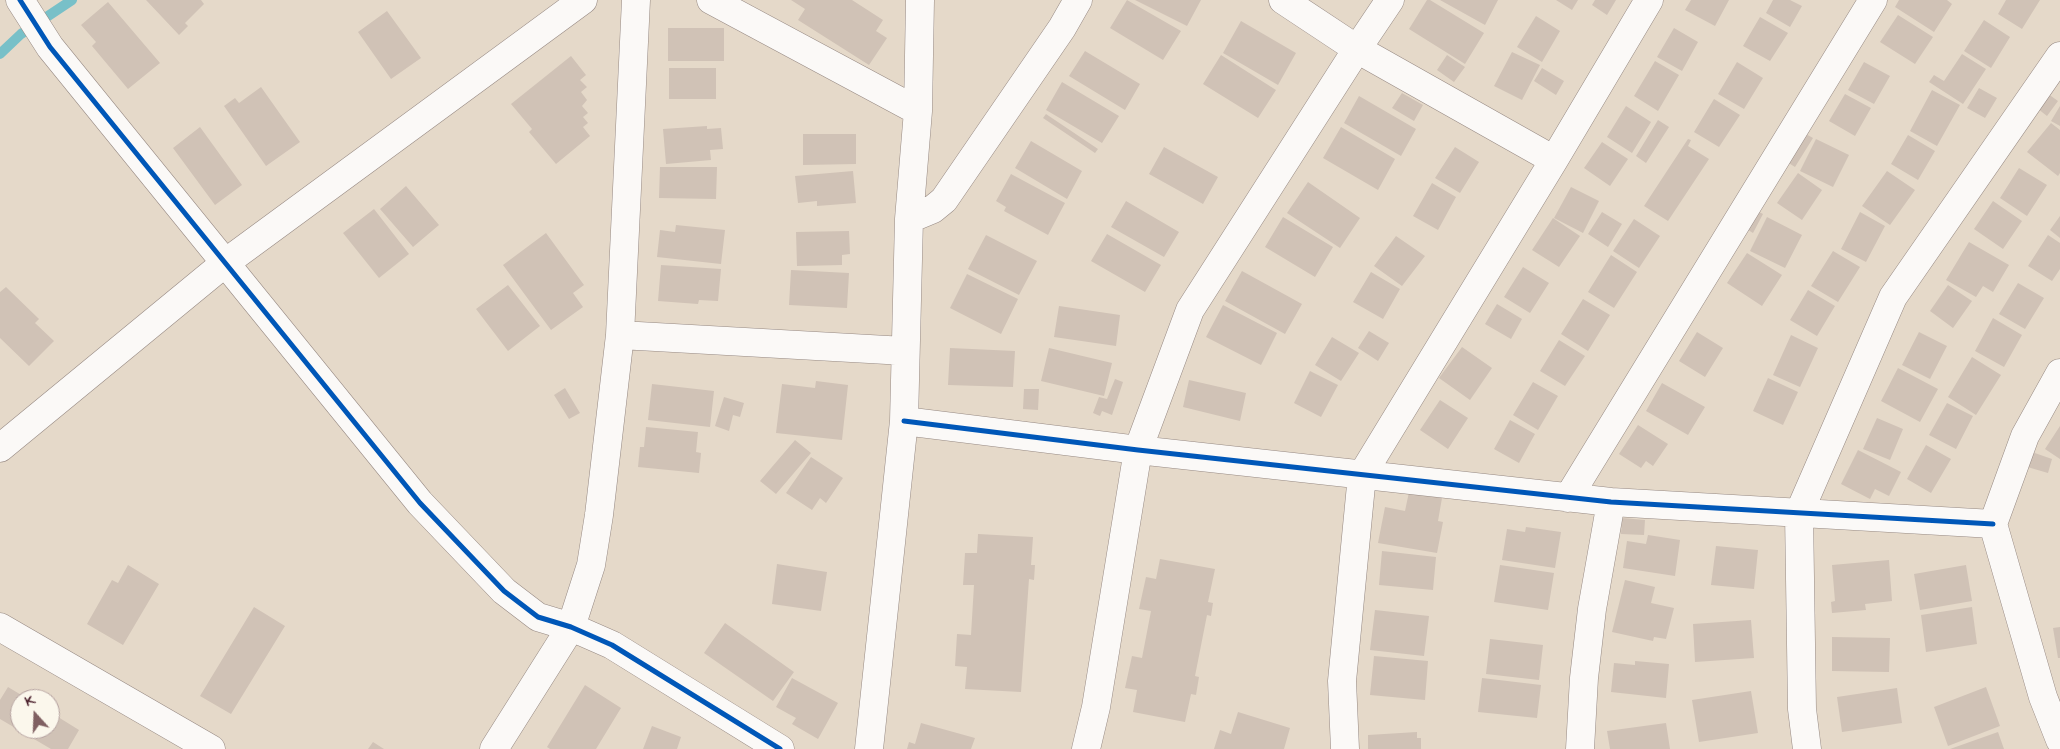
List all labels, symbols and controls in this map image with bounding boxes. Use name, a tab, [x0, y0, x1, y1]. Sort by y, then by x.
north arrow	[10, 689, 60, 739]
text: K	[22, 691, 38, 711]

